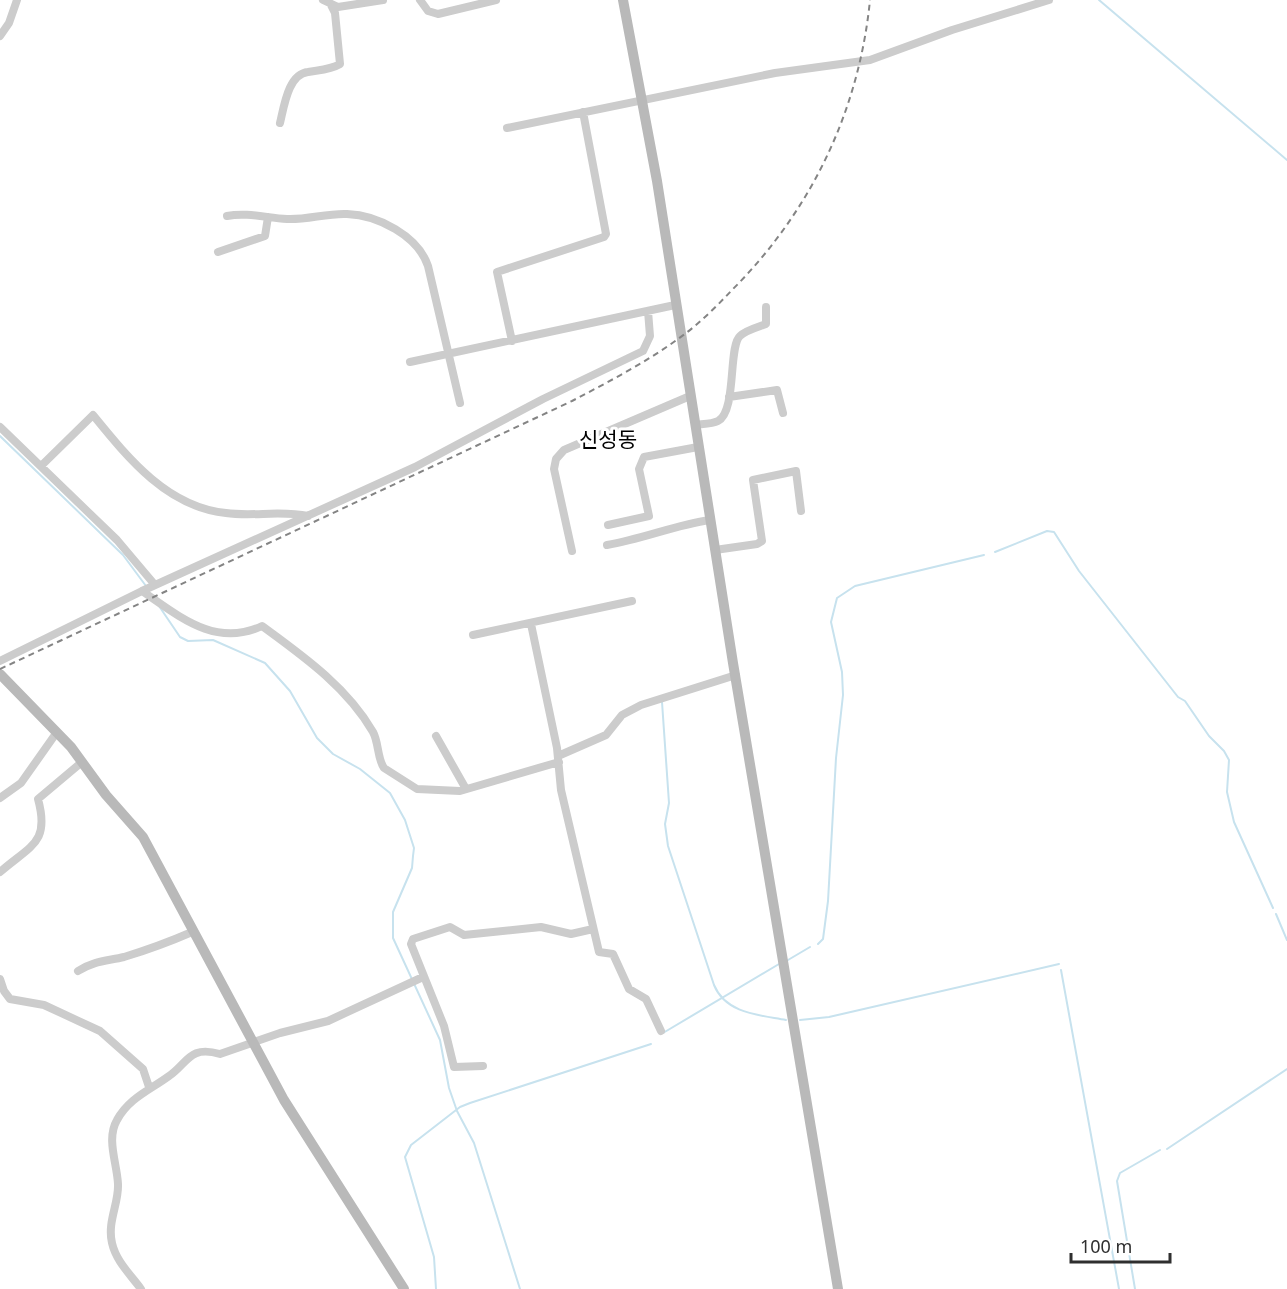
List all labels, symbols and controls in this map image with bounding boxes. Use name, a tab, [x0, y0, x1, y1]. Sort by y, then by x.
district label: 신성동	[579, 425, 637, 453]
scale bar	[1071, 1226, 1170, 1264]
text: 100 m	[1080, 1234, 1132, 1258]

